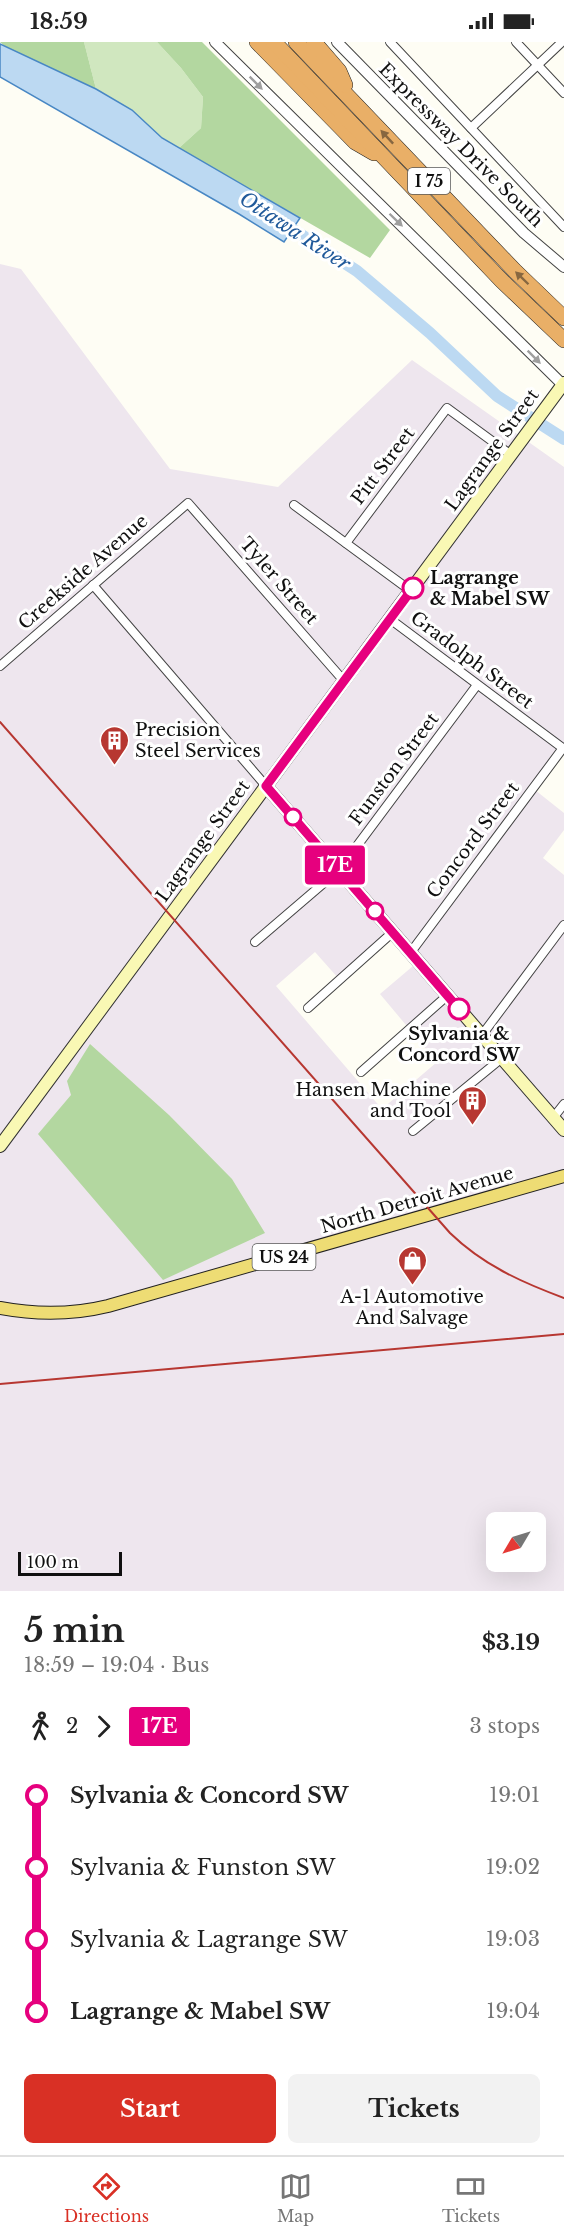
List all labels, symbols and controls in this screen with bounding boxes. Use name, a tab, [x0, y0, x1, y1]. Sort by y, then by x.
text: 18:59	[30, 8, 88, 35]
street label: Expressway Drive South	[374, 58, 548, 232]
one-way arrow	[249, 76, 263, 90]
one-way arrow	[381, 130, 395, 144]
road number: I 75	[408, 168, 450, 194]
water label: Ottawa River	[235, 186, 356, 276]
one-way arrow	[388, 212, 402, 226]
one-way arrow	[515, 271, 529, 285]
one-way arrow	[527, 349, 541, 363]
street label: Lagrange Street	[440, 385, 544, 515]
street label: Pitt Street	[347, 423, 419, 509]
street label: Creekside Avenue	[14, 510, 152, 634]
street label: Tyler Street	[235, 533, 323, 629]
place label: Lagrange & Mabel SW	[430, 567, 550, 610]
marker: Lagrange & Mabel SW	[402, 577, 424, 599]
street label: Gradolph Street	[406, 607, 538, 713]
street label: Funston Street	[345, 708, 444, 830]
place label: Precision Steel Services	[135, 719, 261, 762]
building icon: Precision Steel Services	[98, 724, 130, 766]
street label: Lagrange Street	[151, 776, 255, 906]
street label: Concord Street	[422, 777, 524, 902]
unlabelled marker	[284, 808, 302, 826]
line badge: 17E	[300, 846, 370, 884]
text: 17E	[317, 852, 353, 878]
unlabelled marker	[366, 902, 384, 920]
marker: Sylvania & Concord SW	[448, 998, 470, 1020]
place label: Sylvania & Concord SW	[398, 1023, 521, 1066]
place label: Hansen Machine and Tool	[295, 1079, 451, 1122]
building icon: Hansen Machine and Tool	[456, 1084, 488, 1126]
street label: North Detroit Avenue	[318, 1162, 516, 1238]
road number: US 24	[252, 1244, 316, 1270]
shop icon: A-1 Automotive And Salvage	[396, 1244, 428, 1286]
place label: A-1 Automotive And Salvage	[339, 1286, 484, 1329]
north arrow	[486, 1512, 546, 1572]
map controls	[486, 1512, 546, 1572]
scale bar	[18, 1549, 122, 1576]
text: 100 m	[27, 1552, 79, 1572]
text: 5 min	[24, 1610, 125, 1651]
text: $3.19	[482, 1629, 540, 1656]
text: 18:59 – 19:04 · Bus	[24, 1653, 209, 1677]
icon: walk	[24, 1710, 57, 1743]
icon: forward	[87, 1710, 120, 1743]
text: 17E	[141, 1713, 178, 1739]
text: 2	[66, 1714, 78, 1738]
text: 3 stops	[470, 1714, 540, 1738]
text: Sylvania & Concord SW	[70, 1782, 349, 1809]
text: 19:01	[489, 1783, 540, 1807]
text: Sylvania & Funston SW	[70, 1854, 335, 1881]
text: 19:02	[486, 1855, 540, 1879]
text: Sylvania & Lagrange SW	[70, 1926, 348, 1953]
text: 19:03	[486, 1927, 540, 1951]
text: Lagrange & Mabel SW	[70, 1998, 330, 2025]
text: 19:04	[487, 1999, 540, 2023]
button: Start	[24, 2074, 276, 2143]
button: Tickets	[288, 2074, 540, 2143]
tab: Directions	[64, 2170, 149, 2226]
tab: Map	[277, 2170, 314, 2226]
tab: Tickets	[442, 2170, 500, 2226]

